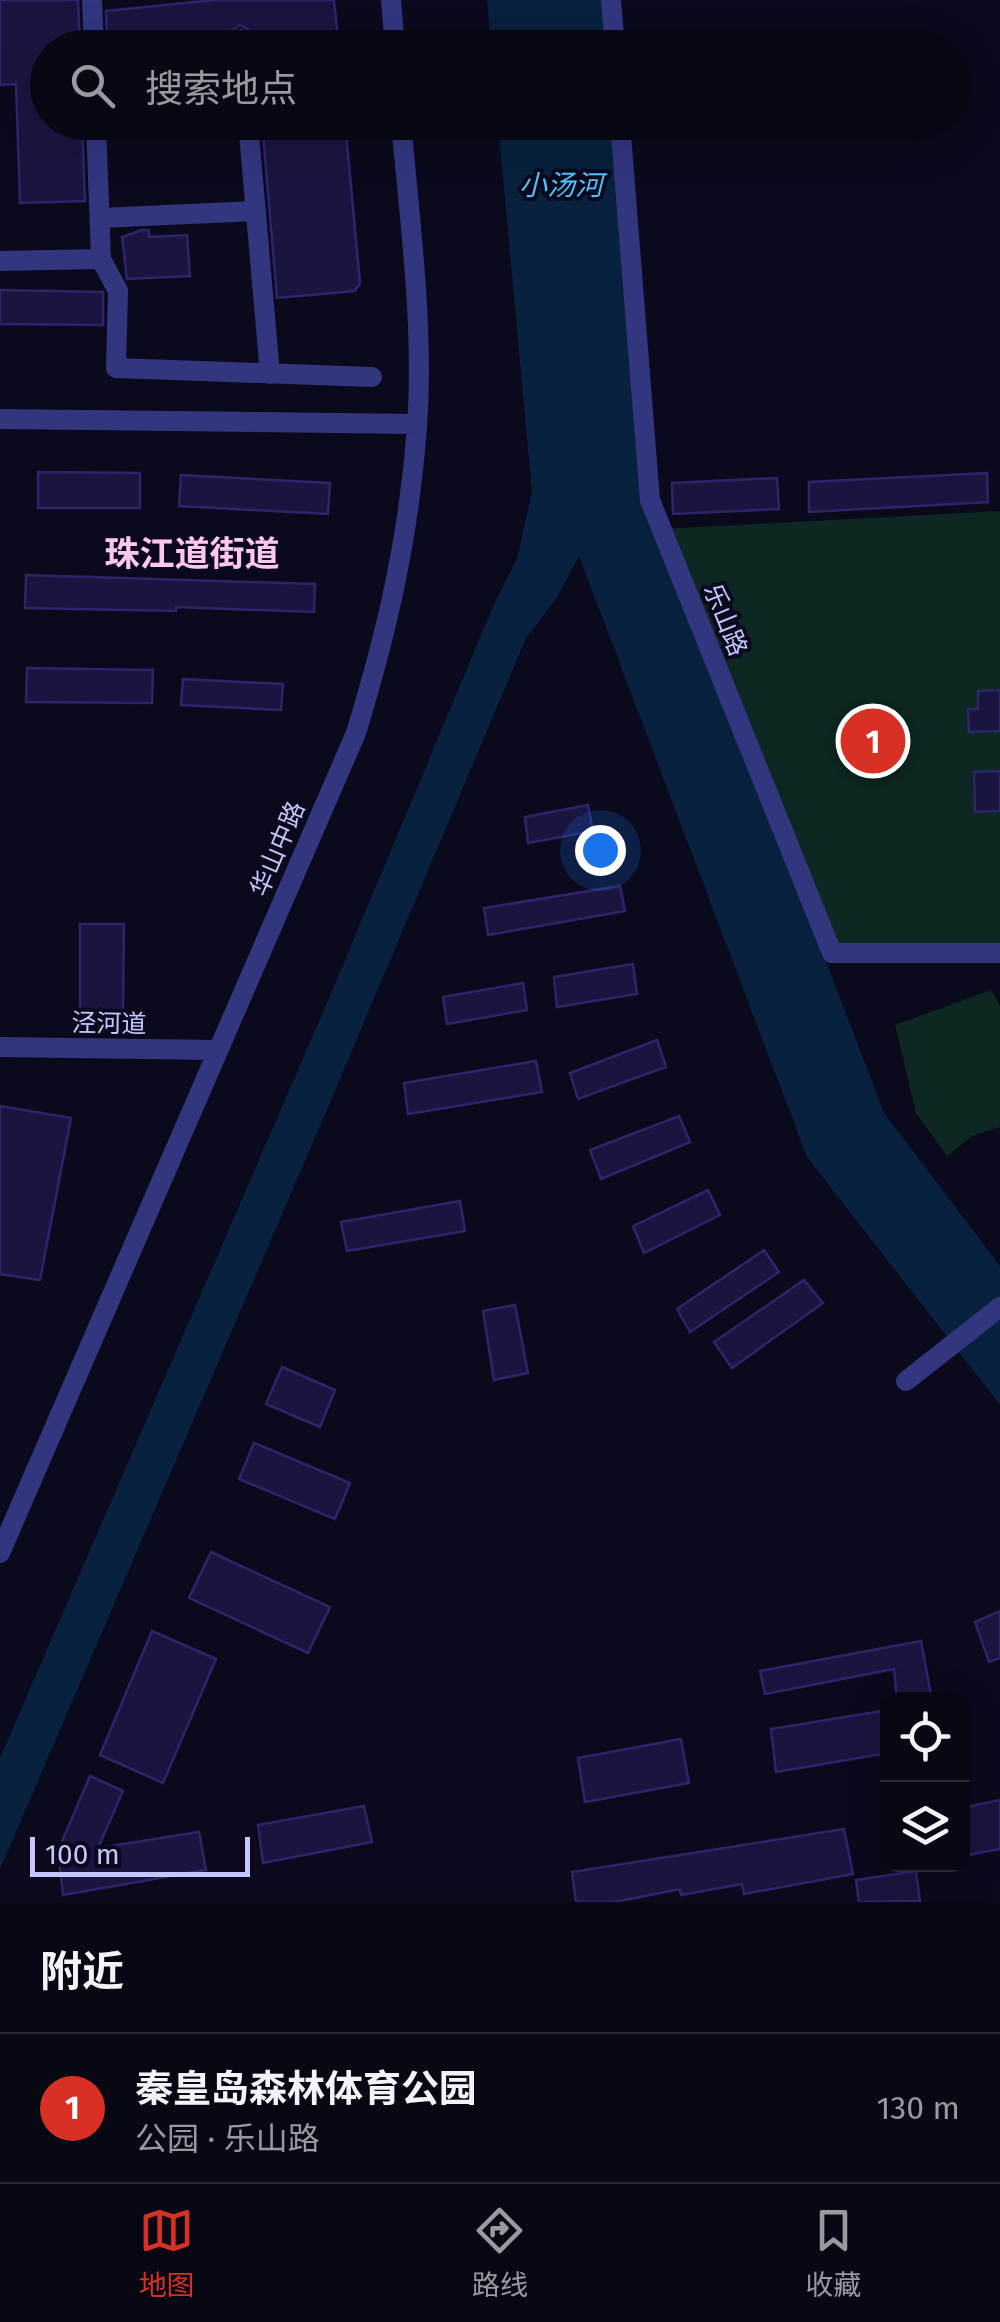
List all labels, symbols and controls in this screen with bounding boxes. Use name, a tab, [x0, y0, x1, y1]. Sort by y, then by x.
search box	[30, 30, 970, 140]
icon: search	[65, 58, 120, 113]
text: 搜索地点	[145, 66, 297, 112]
water label: 小汤河	[519, 169, 608, 202]
district label: 珠江道街道	[104, 533, 280, 575]
street label: 乐山路	[697, 580, 753, 660]
pin: 1	[840, 704, 906, 778]
street label: 华山中路	[245, 797, 311, 901]
your location	[575, 825, 626, 876]
street label: 泾河道	[71, 1008, 147, 1040]
map controls	[880, 1692, 970, 1872]
button: locate	[880, 1692, 970, 1782]
button: layers	[880, 1782, 970, 1872]
scale bar	[30, 1832, 250, 1876]
text: 100 m	[45, 1838, 120, 1871]
text: 附近	[40, 1947, 124, 1997]
text: 秦皇岛森林体育公园	[135, 2066, 477, 2112]
text: 1	[65, 2089, 80, 2127]
text: 130 m	[876, 2089, 960, 2127]
text: 公园 · 乐山路	[135, 2120, 320, 2158]
tab: 地图	[139, 2203, 195, 2303]
tab: 路线	[472, 2203, 528, 2303]
tab: 收藏	[805, 2203, 861, 2303]

